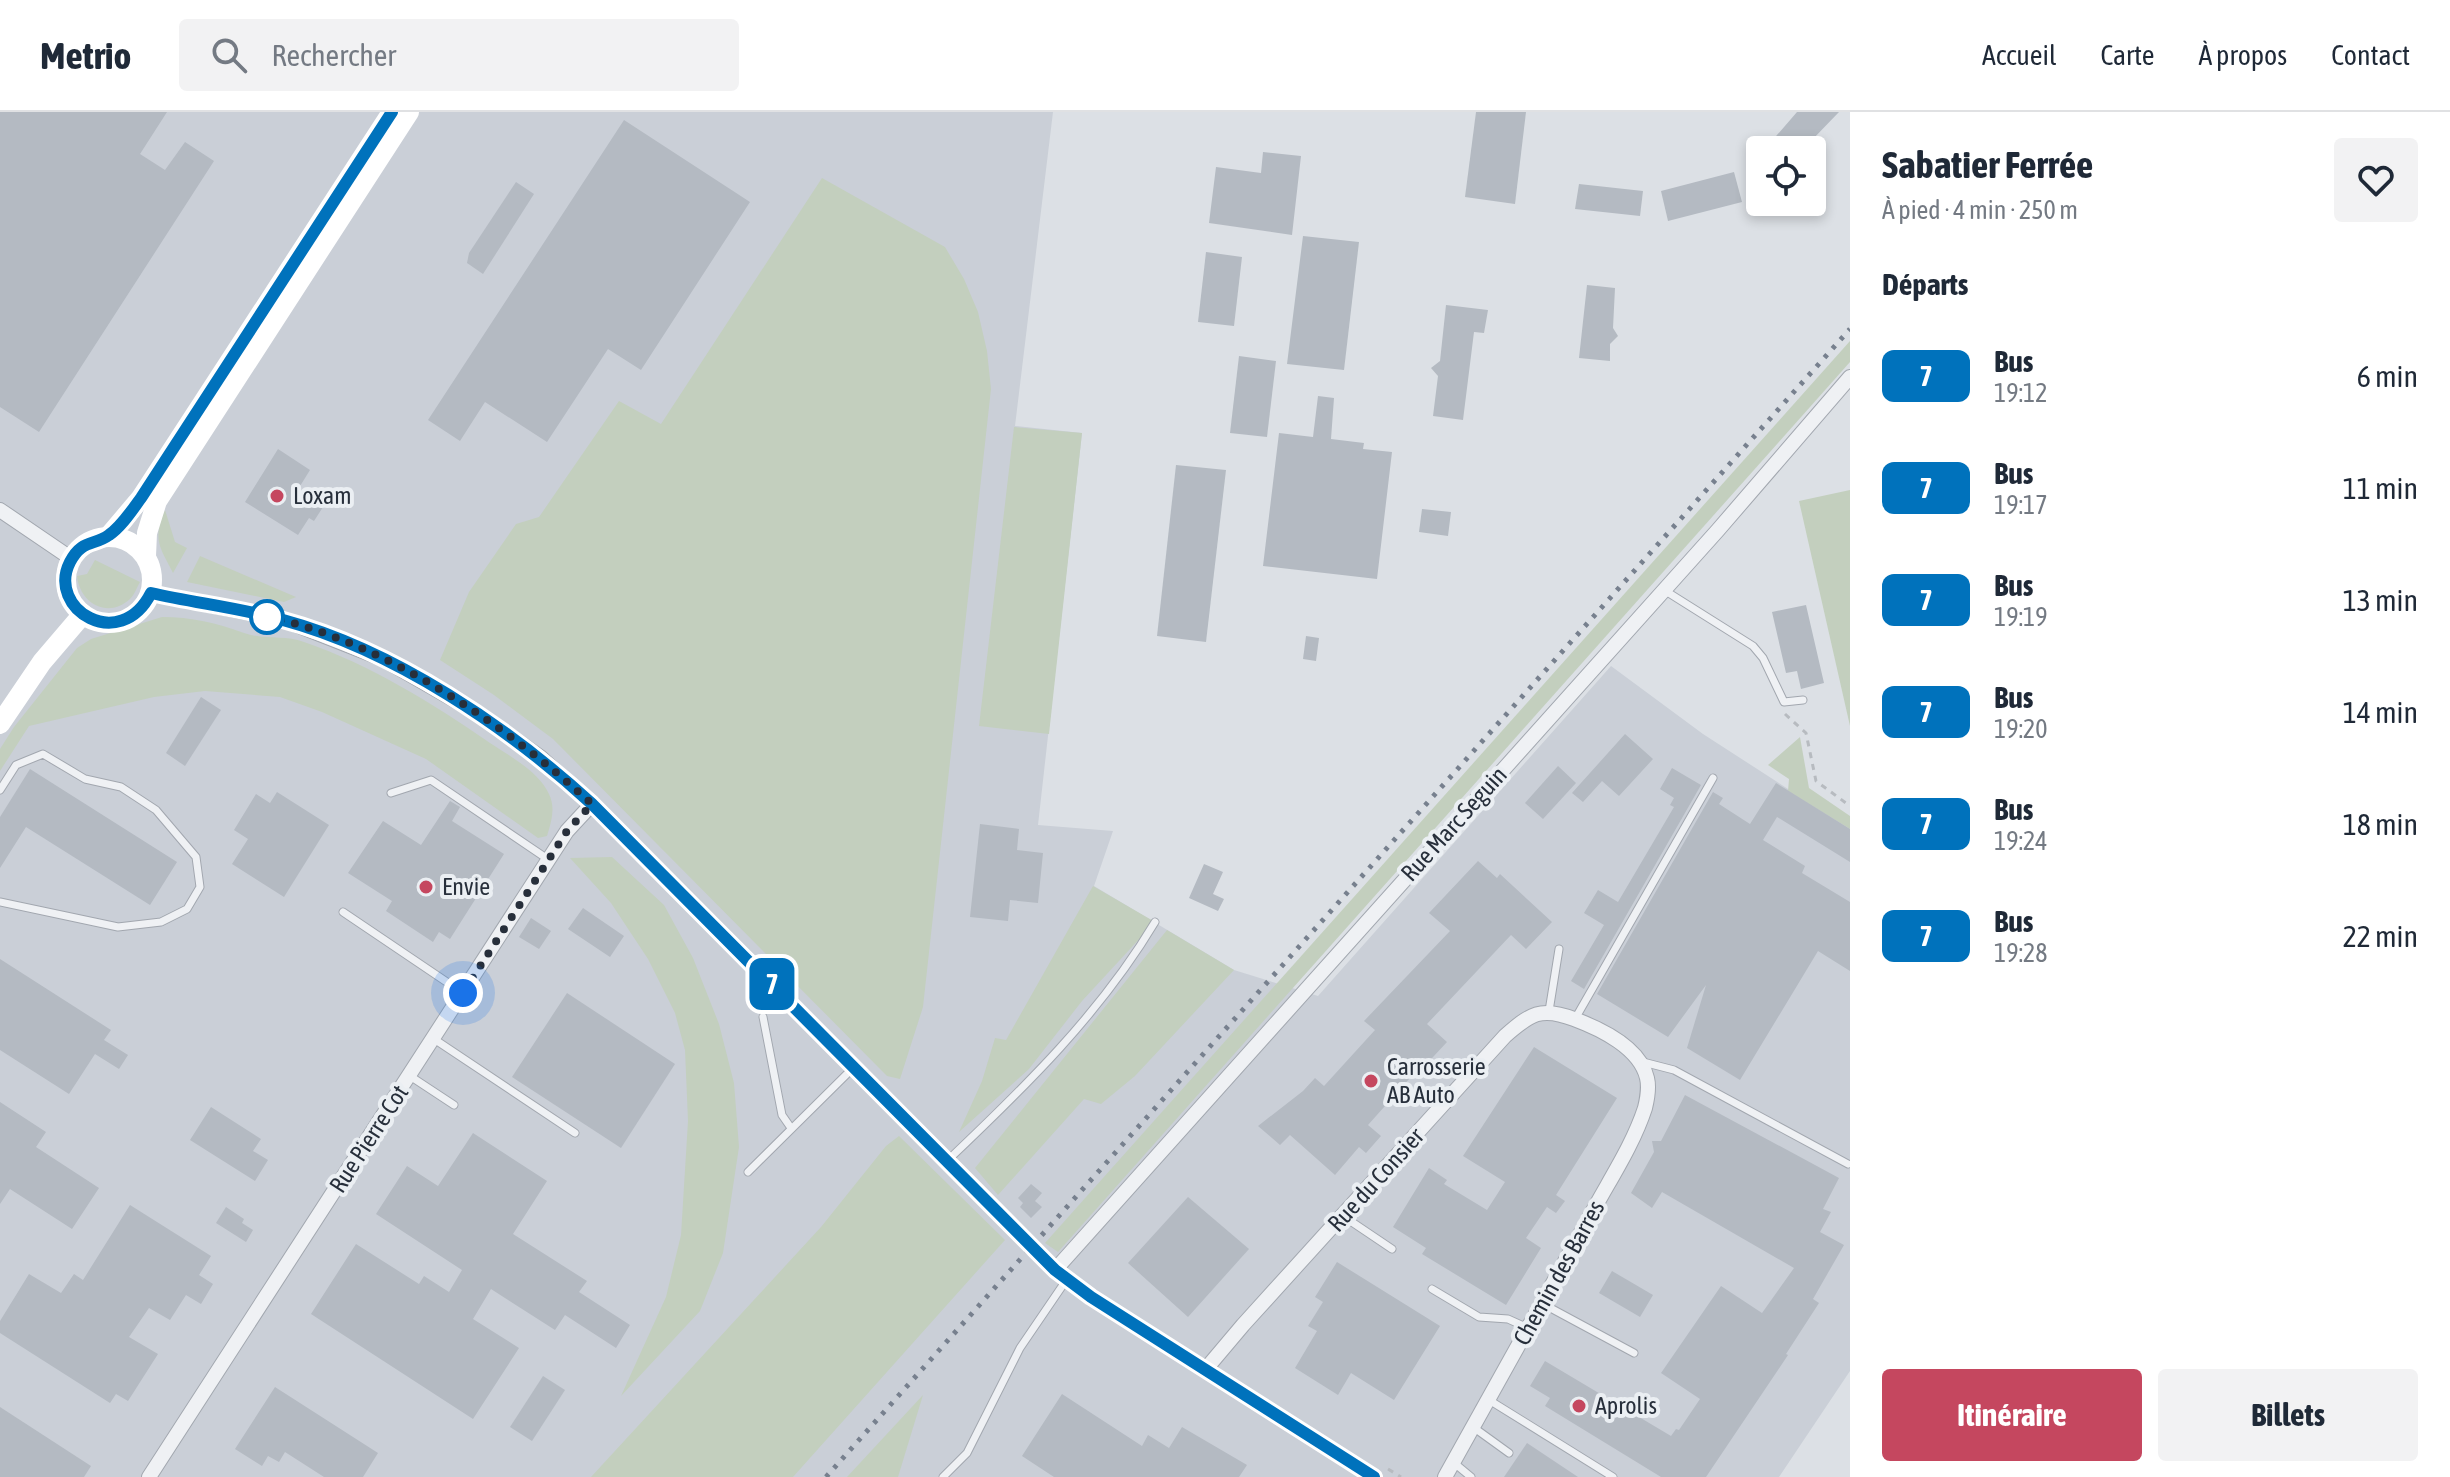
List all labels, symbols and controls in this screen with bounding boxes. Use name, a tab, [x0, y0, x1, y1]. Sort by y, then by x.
search box	[179, 19, 739, 91]
icon: search	[207, 33, 251, 77]
text: Metrio	[40, 34, 131, 77]
text: Rechercher	[271, 38, 396, 72]
text: Accueil	[1982, 39, 2056, 71]
text: Carte	[2100, 39, 2155, 71]
text: À propos	[2199, 39, 2287, 71]
text: Contact	[2331, 39, 2410, 71]
map controls	[1746, 136, 1826, 216]
button: locate	[1746, 136, 1826, 216]
button: heart	[2334, 138, 2418, 222]
text: Sabatier Ferrée	[1882, 143, 2093, 186]
text: À pied · 4 min · 250 m	[1882, 195, 2078, 225]
text: Départs	[1882, 267, 1968, 301]
text: Bus	[1994, 344, 2033, 378]
text: 6 min	[2357, 359, 2418, 393]
text: 7	[1919, 360, 1933, 392]
text: 19:12	[1994, 378, 2048, 408]
text: Bus	[1994, 456, 2033, 490]
text: 11 min	[2343, 471, 2418, 505]
text: 7	[1919, 472, 1933, 504]
place label: Loxam	[293, 482, 351, 509]
marker: Loxam	[268, 487, 286, 505]
text: 19:17	[1994, 490, 2048, 520]
text: Bus	[1994, 568, 2033, 602]
text: 13 min	[2343, 583, 2418, 617]
text: 7	[1919, 584, 1933, 616]
unlabelled marker	[250, 600, 284, 634]
text: 19:19	[1994, 602, 2048, 632]
text: Bus	[1994, 680, 2033, 714]
text: 14 min	[2343, 695, 2418, 729]
text: 7	[1919, 696, 1933, 728]
text: 19:20	[1994, 714, 2048, 744]
street label: Rue Marc Seguin	[1395, 761, 1512, 886]
text: Bus	[1994, 792, 2033, 826]
text: 18 min	[2343, 807, 2418, 841]
text: 7	[1919, 808, 1933, 840]
text: 19:24	[1994, 826, 2048, 856]
place label: Envie	[442, 873, 490, 900]
marker: Envie	[417, 878, 435, 896]
text: Bus	[1994, 904, 2033, 938]
text: 22 min	[2343, 919, 2418, 953]
text: 7	[1919, 920, 1933, 952]
text: 19:28	[1994, 938, 2048, 968]
line badge: 7	[746, 958, 798, 1010]
text: 7	[765, 968, 779, 1000]
your location	[443, 973, 483, 1013]
place label: Carrosserie AB Auto	[1387, 1053, 1486, 1108]
marker: Carrosserie AB Auto	[1362, 1072, 1380, 1090]
street label: Rue Pierre Cot	[324, 1080, 413, 1198]
street label: Rue du Consier	[1322, 1122, 1430, 1237]
street label: Chemin des Barres	[1508, 1196, 1609, 1350]
button: Itinéraire	[1882, 1369, 2142, 1461]
button: Billets	[2158, 1369, 2418, 1461]
place label: Aprolis	[1595, 1392, 1657, 1419]
marker: Aprolis	[1570, 1397, 1588, 1415]

